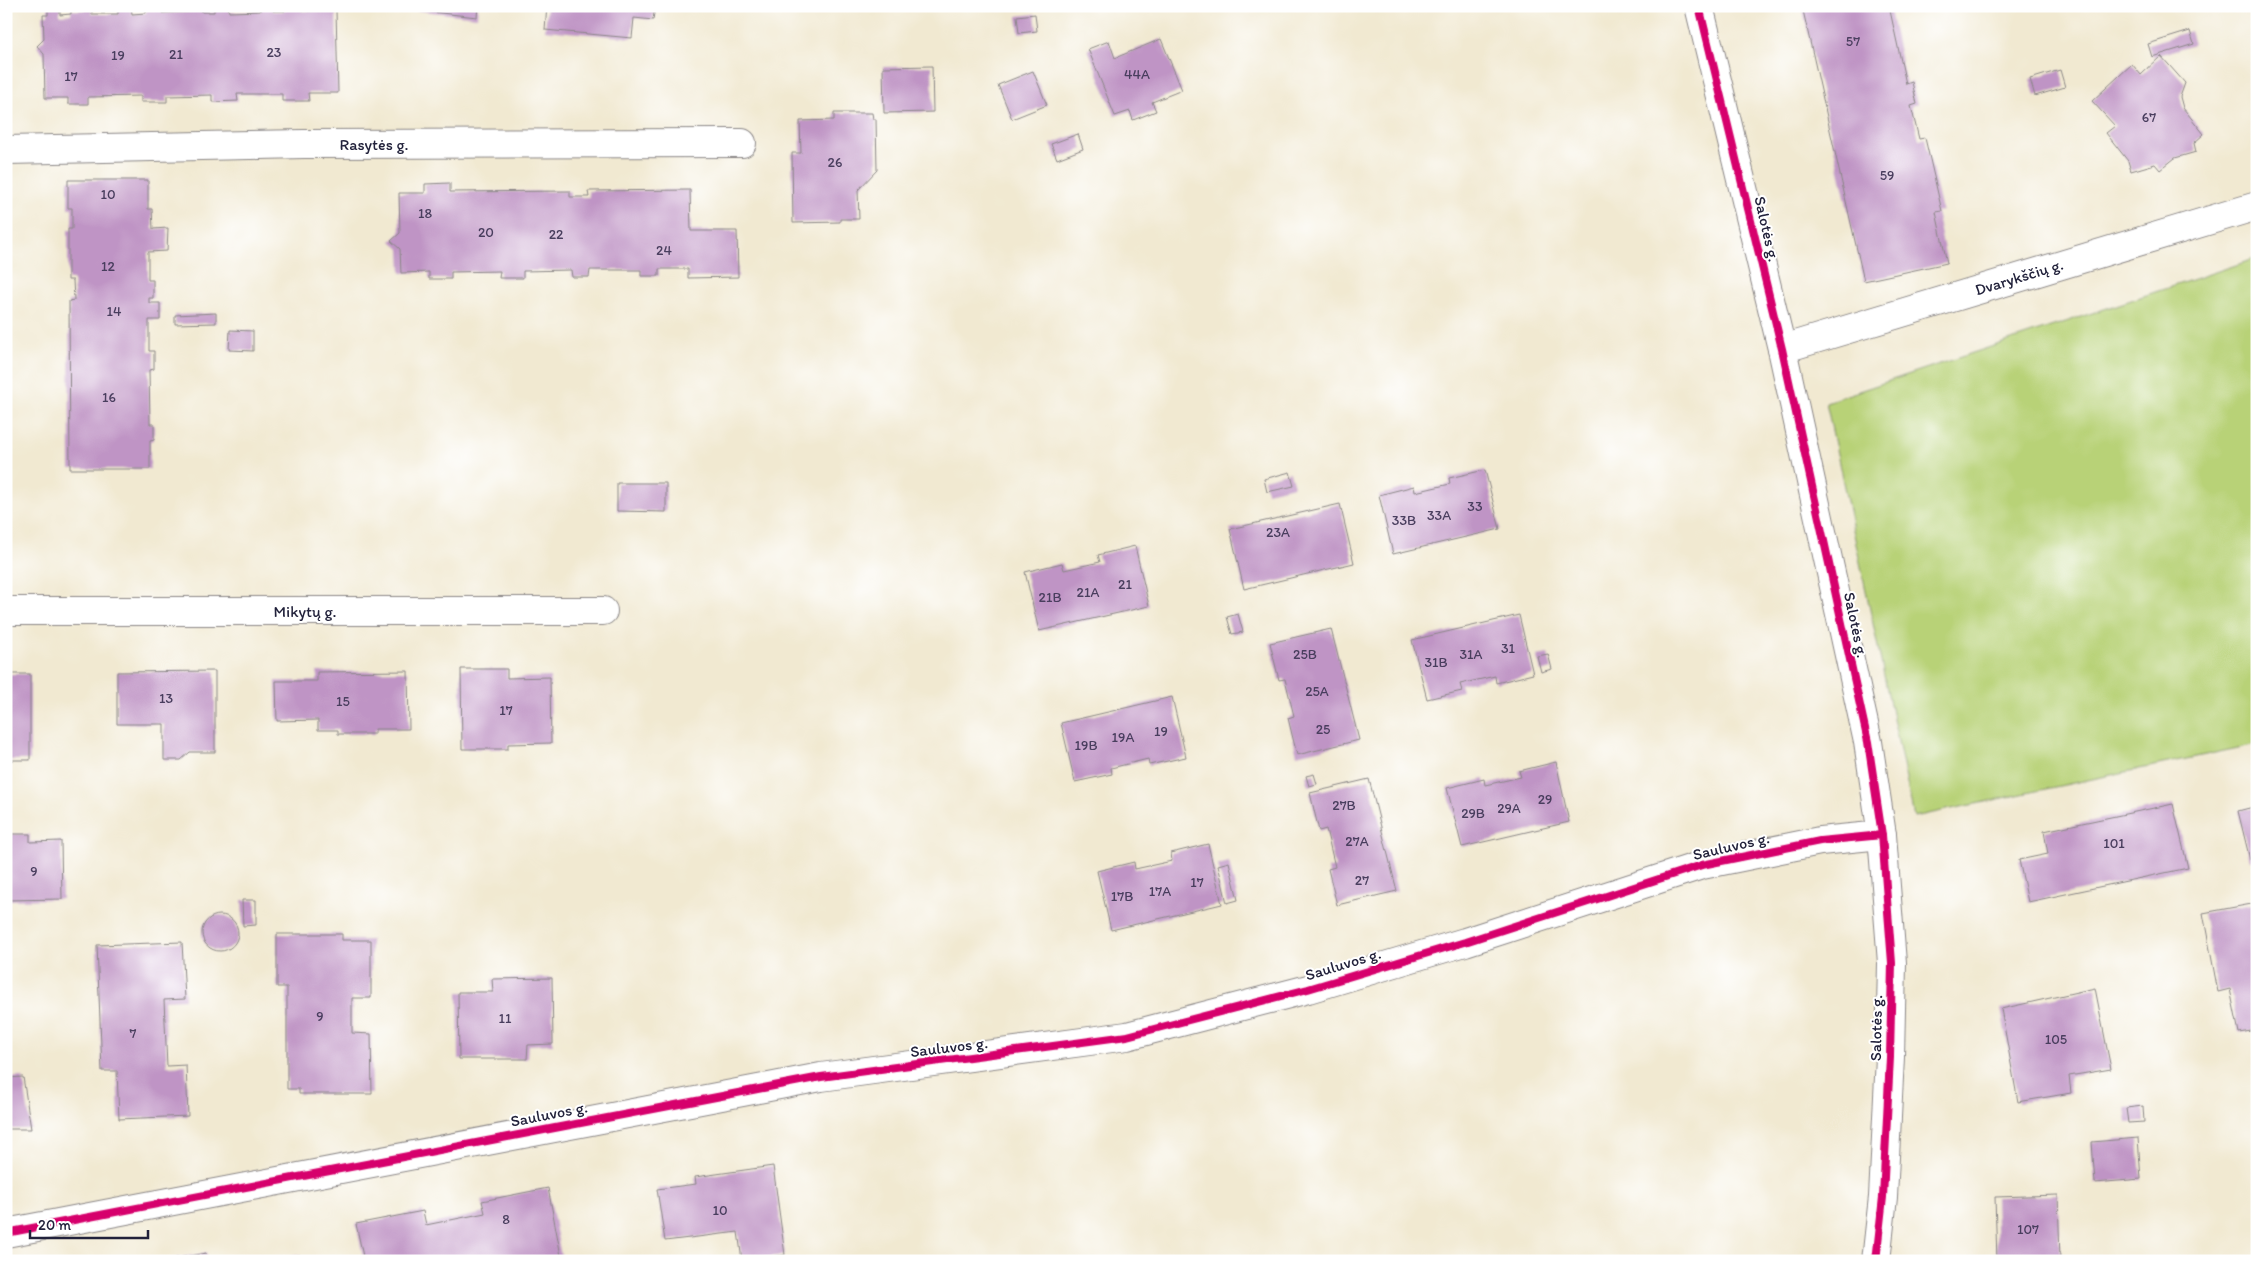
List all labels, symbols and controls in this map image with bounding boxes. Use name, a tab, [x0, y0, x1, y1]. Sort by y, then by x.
house number: 57	[1846, 33, 1860, 50]
house number: 23	[267, 44, 282, 61]
house number: 21	[169, 46, 183, 63]
house number: 19	[111, 47, 125, 64]
house number: 44A	[1124, 66, 1150, 83]
house number: 17	[64, 68, 78, 85]
house number: 67	[2142, 109, 2156, 126]
street label: Rasytės g.	[339, 135, 409, 154]
house number: 26	[828, 154, 842, 171]
house number: 59	[1880, 167, 1894, 184]
house number: 10	[100, 186, 116, 203]
street label: Salotės g.	[1750, 194, 1784, 264]
house number: 18	[418, 205, 432, 222]
house number: 20	[478, 224, 494, 241]
house number: 22	[549, 226, 564, 243]
house number: 24	[656, 242, 672, 259]
street label: Dvarykščių g.	[1973, 255, 2066, 299]
house number: 12	[101, 258, 116, 275]
house number: 14	[107, 303, 122, 320]
house number: 16	[102, 389, 116, 406]
house number: 33	[1467, 498, 1483, 515]
house number: 33A	[1427, 507, 1451, 524]
house number: 33B	[1392, 512, 1416, 529]
house number: 23A	[1266, 524, 1290, 541]
house number: 21	[1118, 576, 1132, 593]
house number: 21A	[1077, 584, 1099, 601]
house number: 21B	[1039, 589, 1061, 606]
street label: Salotės g.	[1840, 590, 1872, 660]
street label: Mikytų g.	[273, 602, 337, 621]
house number: 31	[1501, 640, 1516, 657]
house number: 25B	[1293, 646, 1317, 663]
house number: 31A	[1459, 646, 1483, 663]
house number: 31B	[1424, 654, 1448, 671]
house number: 25A	[1305, 683, 1329, 700]
house number: 13	[159, 690, 173, 707]
house number: 15	[336, 693, 350, 710]
house number: 17	[499, 702, 513, 719]
house number: 25	[1316, 721, 1330, 738]
house number: 19	[1154, 723, 1168, 740]
house number: 19A	[1112, 729, 1134, 746]
house number: 19B	[1075, 737, 1097, 754]
house number: 29	[1538, 791, 1552, 808]
house number: 27B	[1332, 797, 1356, 814]
house number: 29A	[1497, 800, 1521, 817]
house number: 29B	[1461, 805, 1485, 822]
street label: Sauluvos g.	[1691, 828, 1771, 864]
house number: 27A	[1345, 833, 1369, 850]
house number: 101	[2103, 835, 2125, 852]
house number: 9	[30, 863, 38, 880]
house number: 27	[1355, 872, 1369, 889]
house number: 17	[1190, 874, 1204, 891]
house number: 17A	[1149, 883, 1171, 900]
house number: 17B	[1111, 888, 1133, 905]
street label: Sauluvos g.	[1303, 943, 1383, 984]
street label: Salotės g.	[1866, 995, 1886, 1061]
house number: 9	[316, 1008, 324, 1025]
house number: 11	[499, 1010, 512, 1027]
house number: 7	[130, 1025, 137, 1042]
house number: 105	[2045, 1031, 2067, 1048]
street label: Sauluvos g.	[909, 1033, 989, 1061]
street label: Sauluvos g.	[509, 1097, 589, 1131]
house number: 10	[712, 1202, 728, 1219]
scale bar	[30, 1207, 148, 1239]
house number: 8	[502, 1211, 510, 1228]
text: 20 m	[38, 1216, 72, 1234]
house number: 107	[2017, 1221, 2039, 1238]

